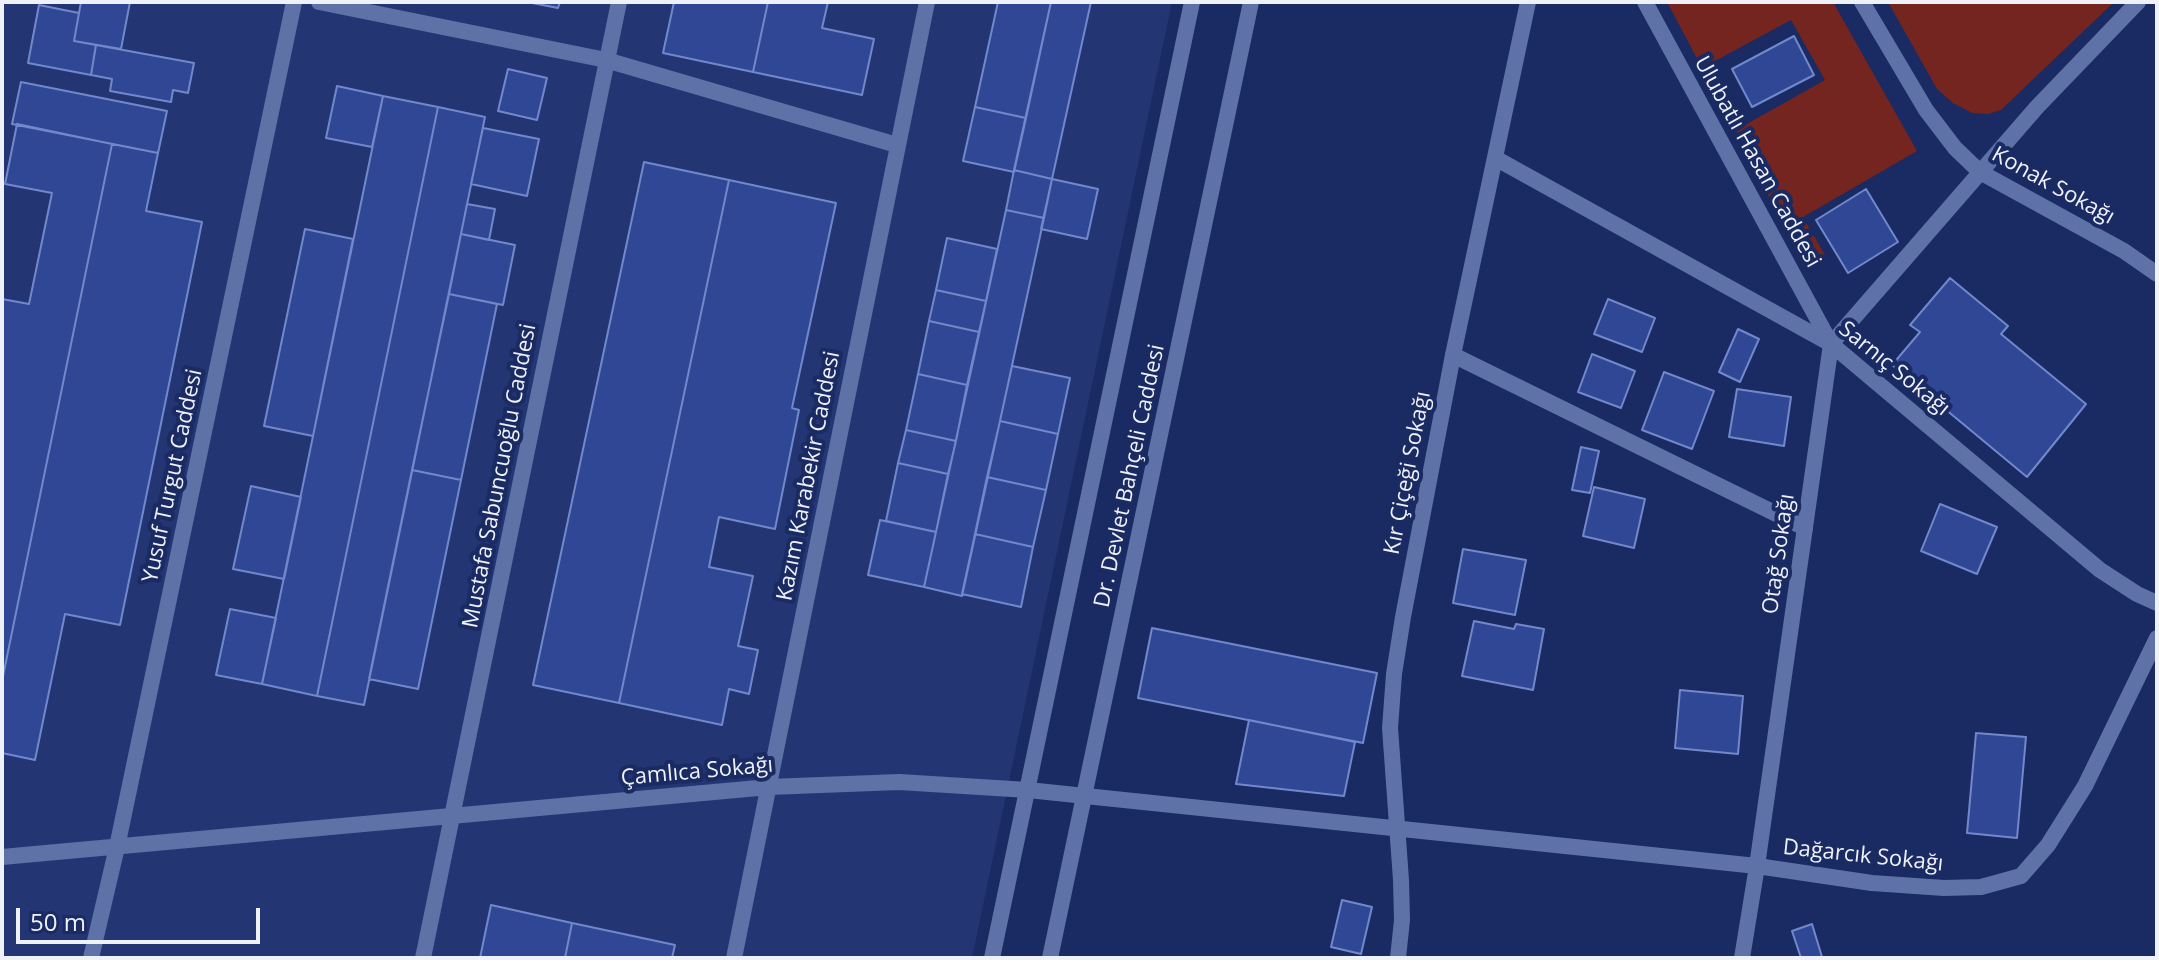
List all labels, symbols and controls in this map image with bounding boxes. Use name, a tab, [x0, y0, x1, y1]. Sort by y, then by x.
street label: Ulubatlı Hasan Caddesi	[1688, 52, 1826, 272]
street label: Konak Sokağı	[1987, 141, 2119, 231]
street label: Sarnıç Sokağı	[1833, 316, 1955, 422]
street label: Mustafa Sabuncuoğlu Caddesi	[458, 322, 542, 630]
street label: Dr. Devlet Bahçeli Caddesi	[1089, 342, 1171, 610]
street label: Kazım Karabekir Caddesi	[772, 349, 846, 603]
street label: Yusuf Turgut Caddesi	[137, 367, 209, 585]
street label: Kır Çiçeği Sokağı	[1379, 389, 1437, 557]
street label: Otağ Sokağı	[1757, 492, 1801, 616]
street label: Çamlıca Sokağı	[620, 752, 774, 792]
street label: Dağarcık Sokağı	[1781, 834, 1945, 878]
scale bar	[20, 892, 264, 942]
text: 50 m	[30, 905, 86, 938]

